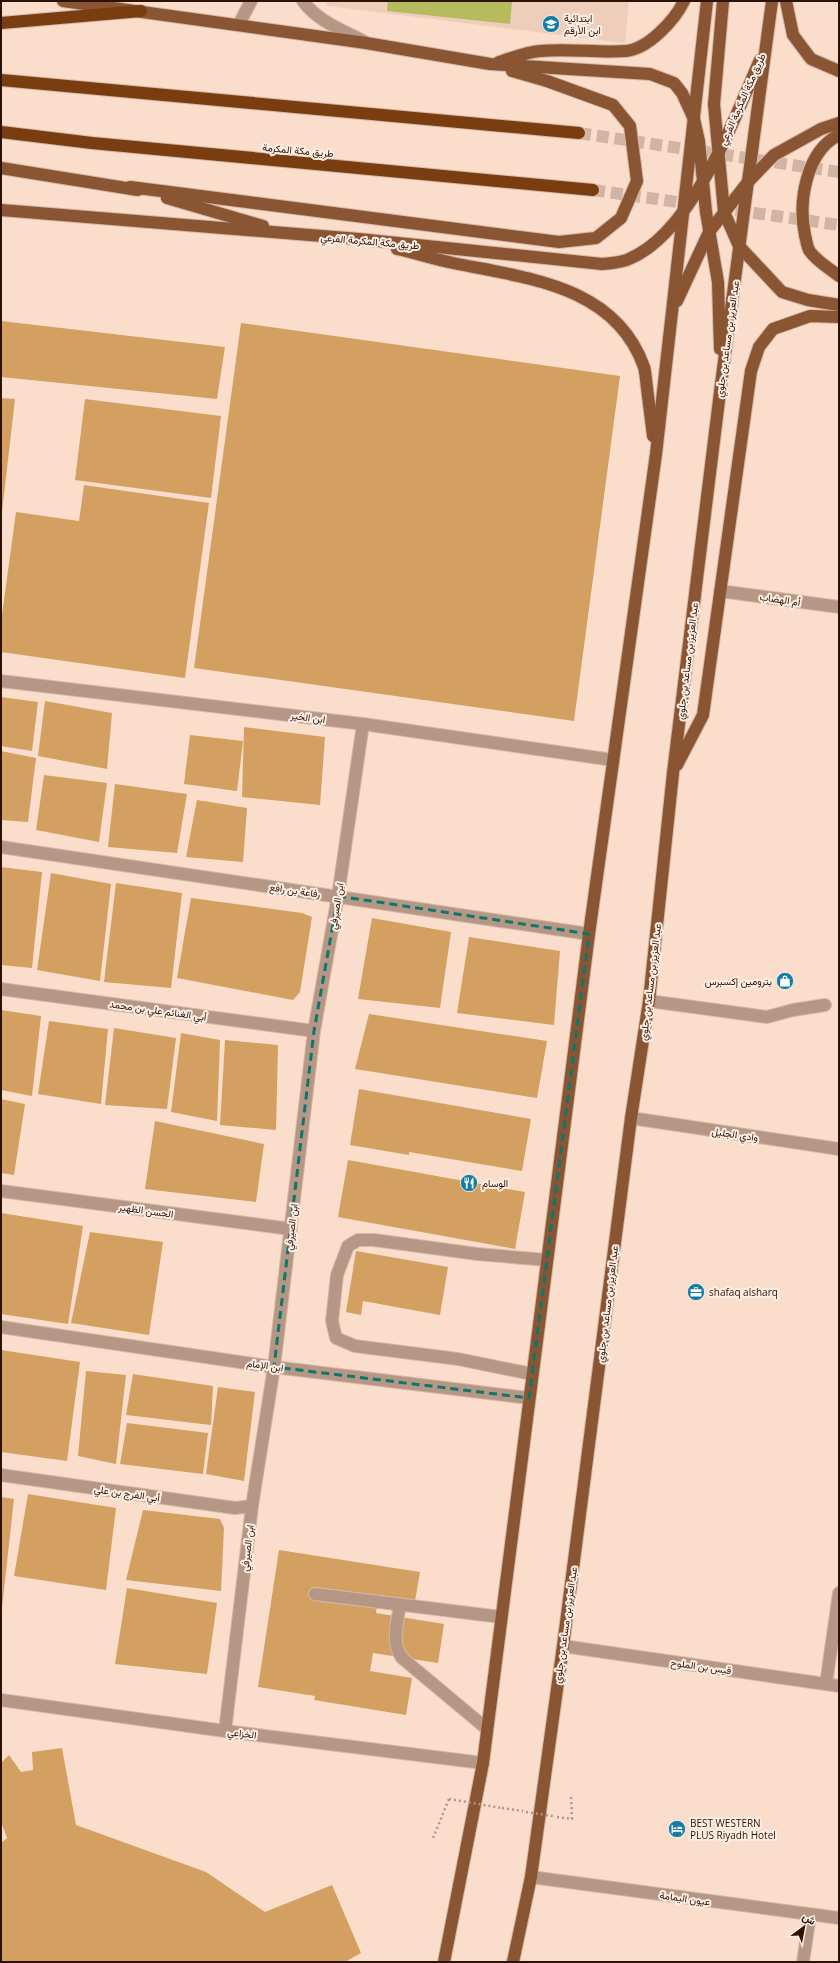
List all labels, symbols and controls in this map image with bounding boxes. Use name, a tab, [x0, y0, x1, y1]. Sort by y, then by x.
place label: ابتدائية ابن الأرقم	[564, 11, 601, 37]
school or university icon: ابتدائية ابن الأرقم	[541, 14, 561, 34]
street label: طريق مكة المكرمة الفرعي	[715, 50, 771, 148]
street label: طريق مكة المكرمة	[262, 140, 335, 160]
street label: طريق مكة المكرمة الفرعي	[320, 230, 421, 254]
street label: عبد العزيز بن مساعد بن جلوي	[712, 280, 744, 399]
street label: أم الهضاب	[759, 589, 802, 609]
street label: عبد العزيز بن مساعد بن جلوي	[673, 602, 703, 721]
street label: ابن الخير	[289, 708, 326, 726]
street label: رفاعة بن رافع	[269, 879, 321, 901]
street label: ابن الصيرفي	[325, 882, 349, 931]
street label: عبد العزيز بن مساعد بن جلوي	[636, 923, 666, 1042]
shop icon: بترومين إكسبرس	[775, 971, 795, 991]
place label: بترومين إكسبرس	[705, 974, 772, 988]
street label: أبي الغنائم علي بن محمد	[108, 996, 208, 1026]
street label: وادي الجليل	[710, 1124, 759, 1146]
restaurant icon: الوسام	[459, 1173, 479, 1193]
place label: الوسام	[482, 1176, 508, 1190]
street label: الحسن الظهير	[117, 1199, 174, 1221]
street label: ابن الصيرفي	[281, 1203, 303, 1251]
street label: عبد العزيز بن مساعد بن جلوي	[593, 1245, 623, 1364]
office icon: shafaq alsharq	[686, 1282, 706, 1302]
place label: shafaq alsharq	[709, 1285, 778, 1299]
street label: ابن الإمام	[246, 1355, 284, 1375]
street label: أبي الفرج بن علي	[93, 1481, 161, 1507]
street label: ابن الصيرفي	[237, 1524, 259, 1572]
street label: عبد العزيز بن مساعد بن جلوي	[550, 1566, 582, 1685]
street label: قيس بن الملوح	[670, 1655, 733, 1677]
street label: الخزاعي	[226, 1724, 257, 1744]
place label: BEST WESTERN PLUS Riyadh Hotel	[690, 1816, 776, 1842]
hotel icon: BEST WESTERN PLUS Riyadh Hotel	[667, 1819, 687, 1839]
street label: عيون اليمامة	[659, 1888, 711, 1908]
north arrow	[784, 1907, 824, 1947]
text: ش	[800, 1908, 819, 1928]

